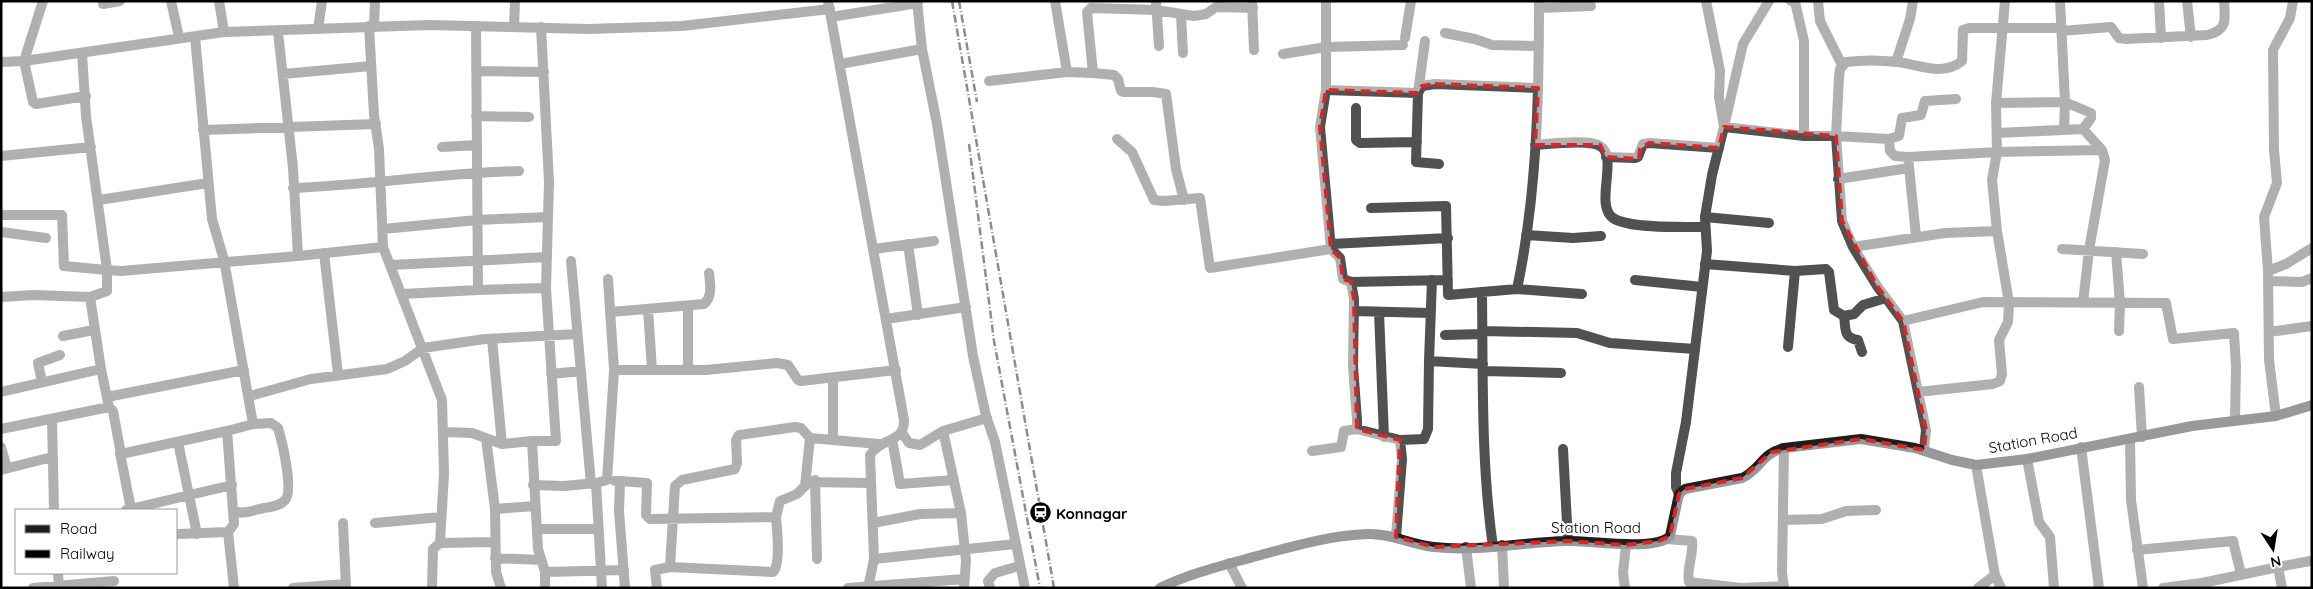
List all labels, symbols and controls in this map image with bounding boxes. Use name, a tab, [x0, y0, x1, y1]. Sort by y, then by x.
street label: Station Road	[1987, 423, 2079, 457]
station icon: Konnagar	[1028, 501, 1052, 525]
place label: Konnagar	[1056, 504, 1128, 523]
legend	[15, 509, 178, 574]
street label: Station Road	[1551, 518, 1641, 537]
text: Road	[60, 519, 97, 538]
north arrow	[2248, 524, 2298, 574]
text: Railway	[60, 544, 115, 563]
text: N	[2269, 552, 2283, 572]

